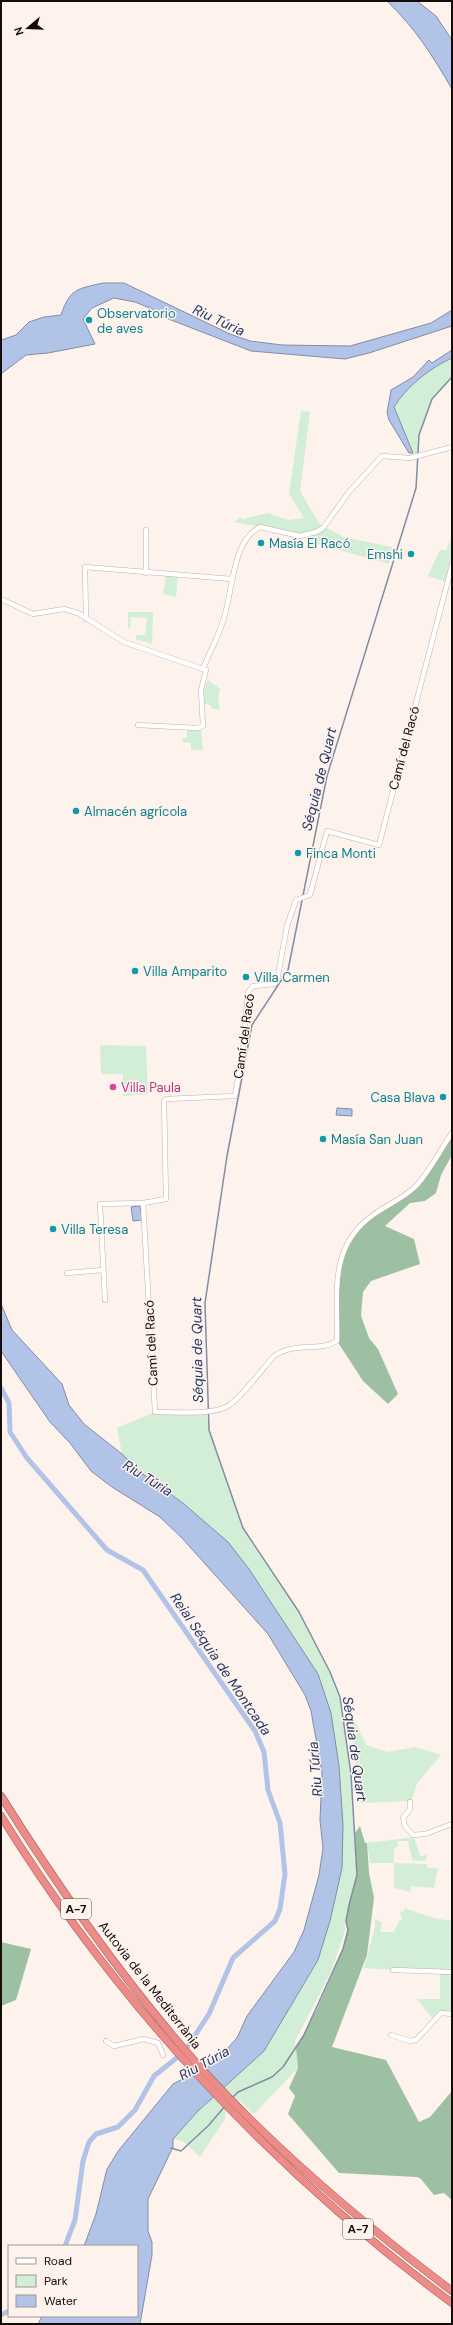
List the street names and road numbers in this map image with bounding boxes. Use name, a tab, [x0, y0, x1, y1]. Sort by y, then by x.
street label: Camí del Racó	[385, 704, 423, 792]
street label: Camí del Racó	[230, 992, 258, 1080]
street label: Camí del Racó	[140, 1299, 162, 1386]
road number: A-7	[61, 1899, 91, 1919]
street label: Autovia de la Mediterrània	[95, 1918, 205, 2052]
road number: A-7	[343, 2219, 373, 2239]

